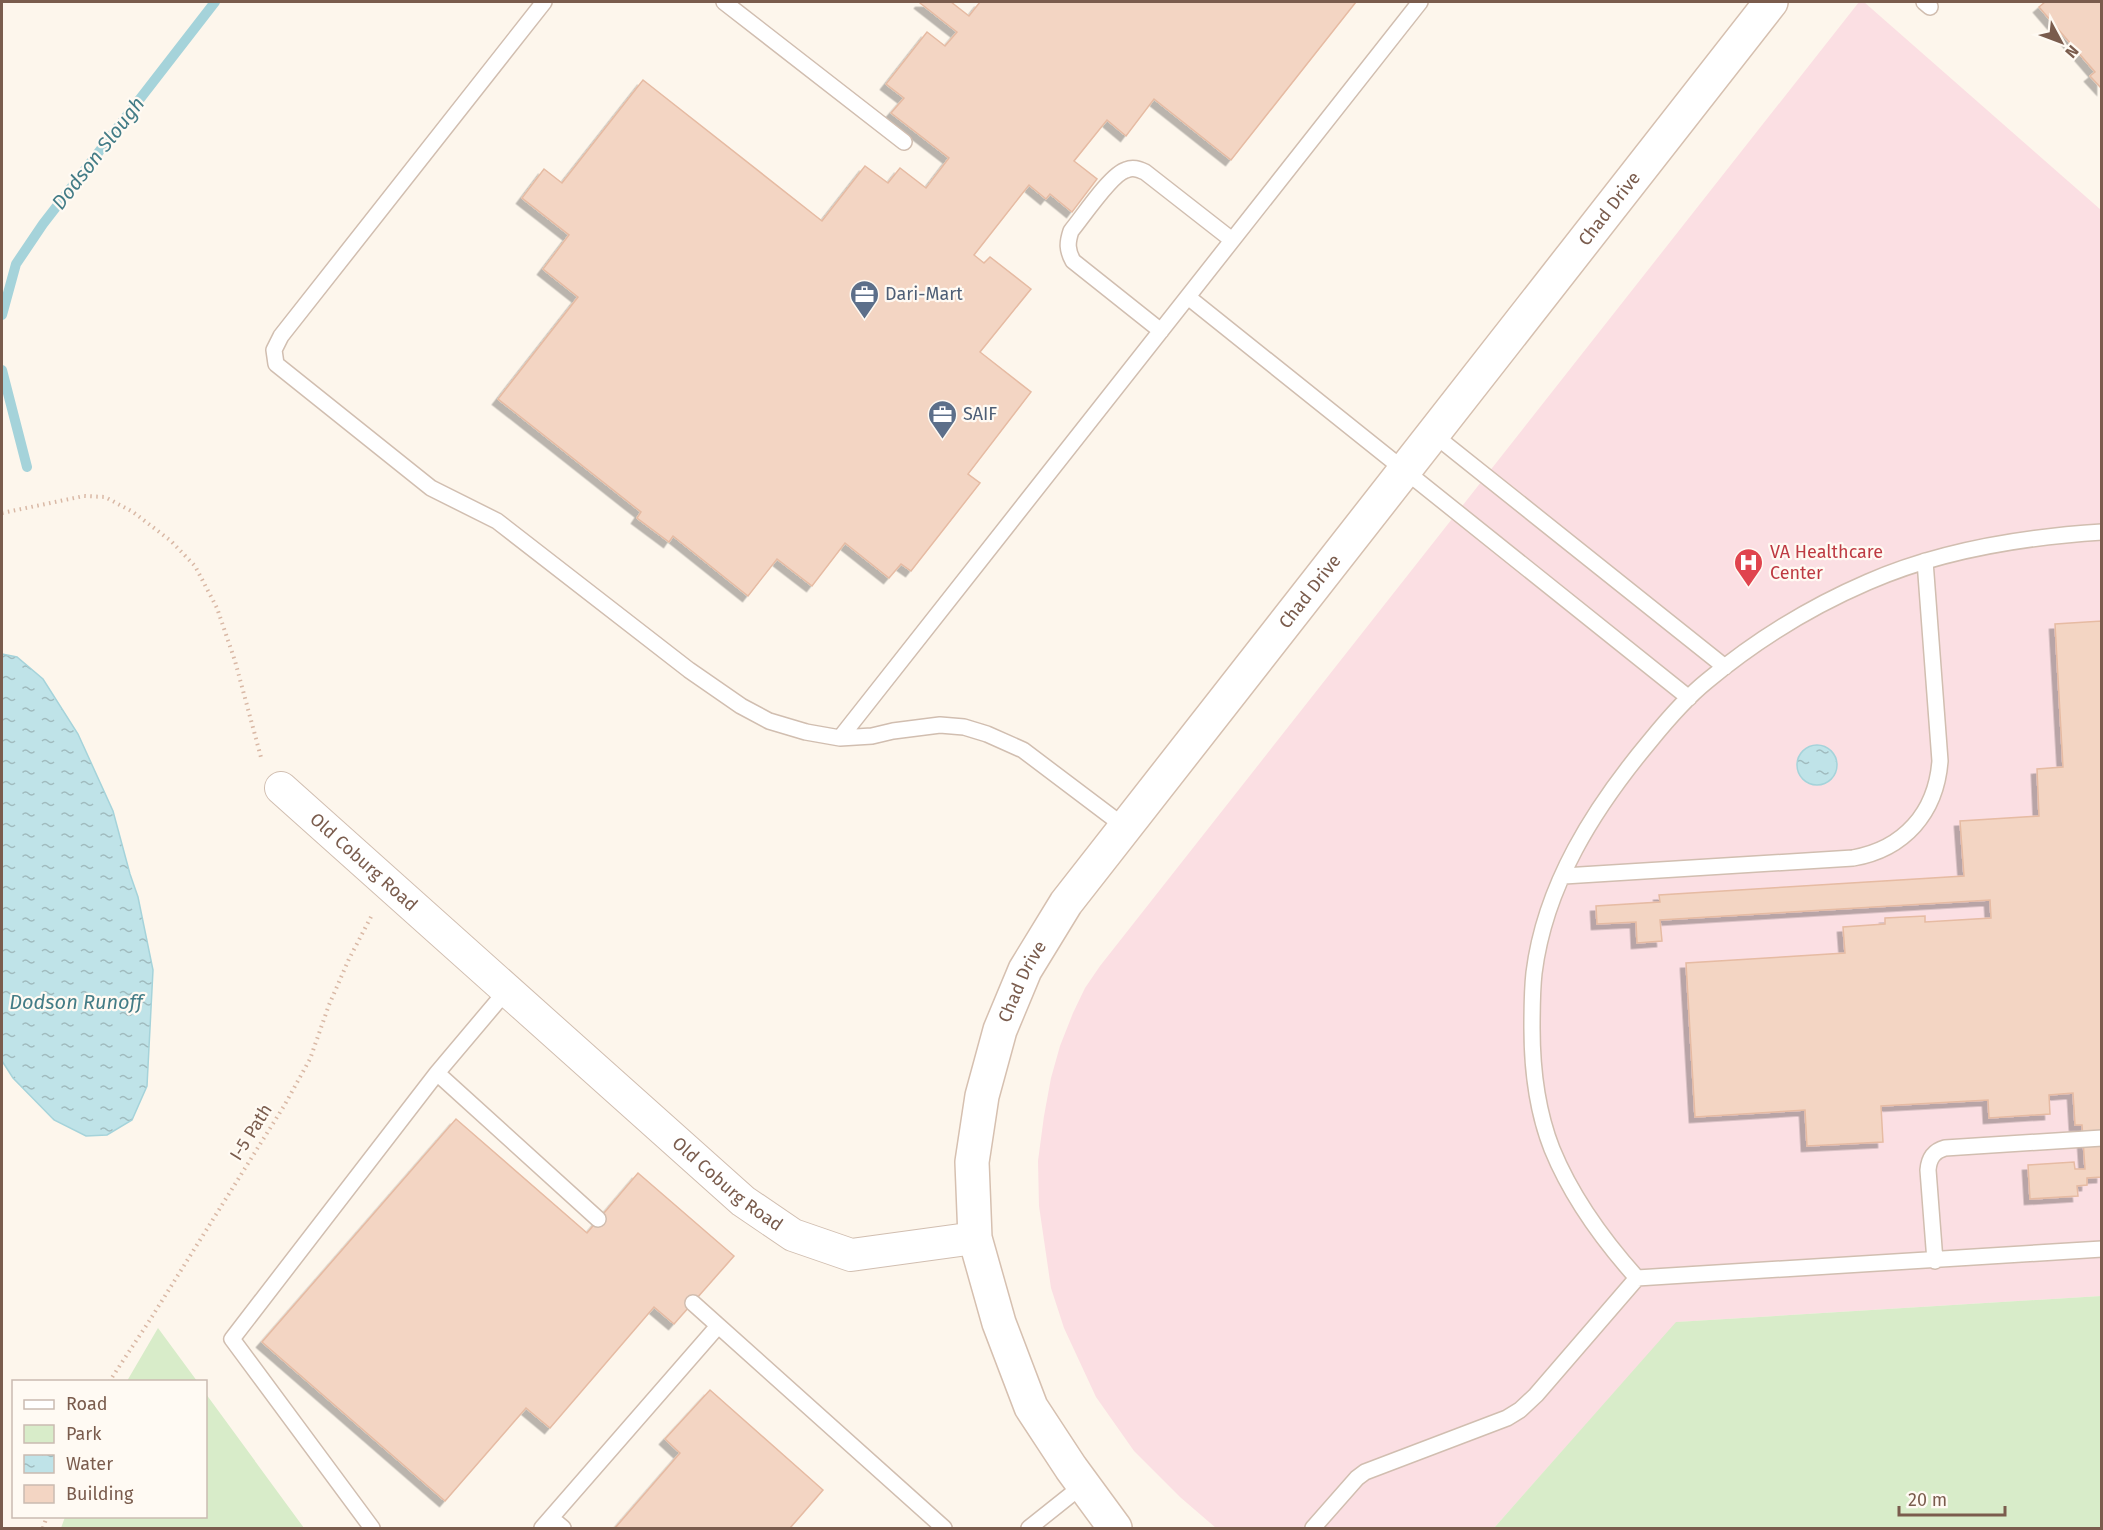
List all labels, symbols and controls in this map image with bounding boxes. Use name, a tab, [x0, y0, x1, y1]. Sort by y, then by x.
north arrow	[2031, 12, 2091, 72]
text: N	[2061, 41, 2083, 62]
water label: Dodson Slough	[47, 92, 149, 214]
street label: Chad Drive	[1574, 167, 1645, 250]
office icon: Dari-Mart	[848, 278, 880, 320]
place label: Dari-Mart	[885, 283, 963, 305]
office icon: SAIF	[926, 398, 958, 440]
place label: SAIF	[963, 403, 997, 425]
place label: VA Healthcare Center	[1770, 541, 1883, 584]
hospital icon: VA Healthcare Center	[1733, 546, 1765, 588]
street label: Chad Drive	[1274, 550, 1346, 633]
street label: Old Coburg Road	[305, 808, 422, 916]
street label: Chad Drive	[993, 937, 1051, 1026]
water label: Dodson Runoff	[9, 990, 146, 1014]
street label: I-5 Path	[225, 1100, 277, 1164]
street label: Old Coburg Road	[668, 1132, 787, 1236]
legend	[12, 1380, 207, 1518]
text: Road	[66, 1393, 108, 1415]
text: Park	[66, 1423, 102, 1445]
text: Water	[66, 1453, 113, 1475]
scale bar	[1899, 1479, 2006, 1517]
text: Building	[66, 1483, 134, 1505]
text: 20 m	[1908, 1489, 1947, 1511]

